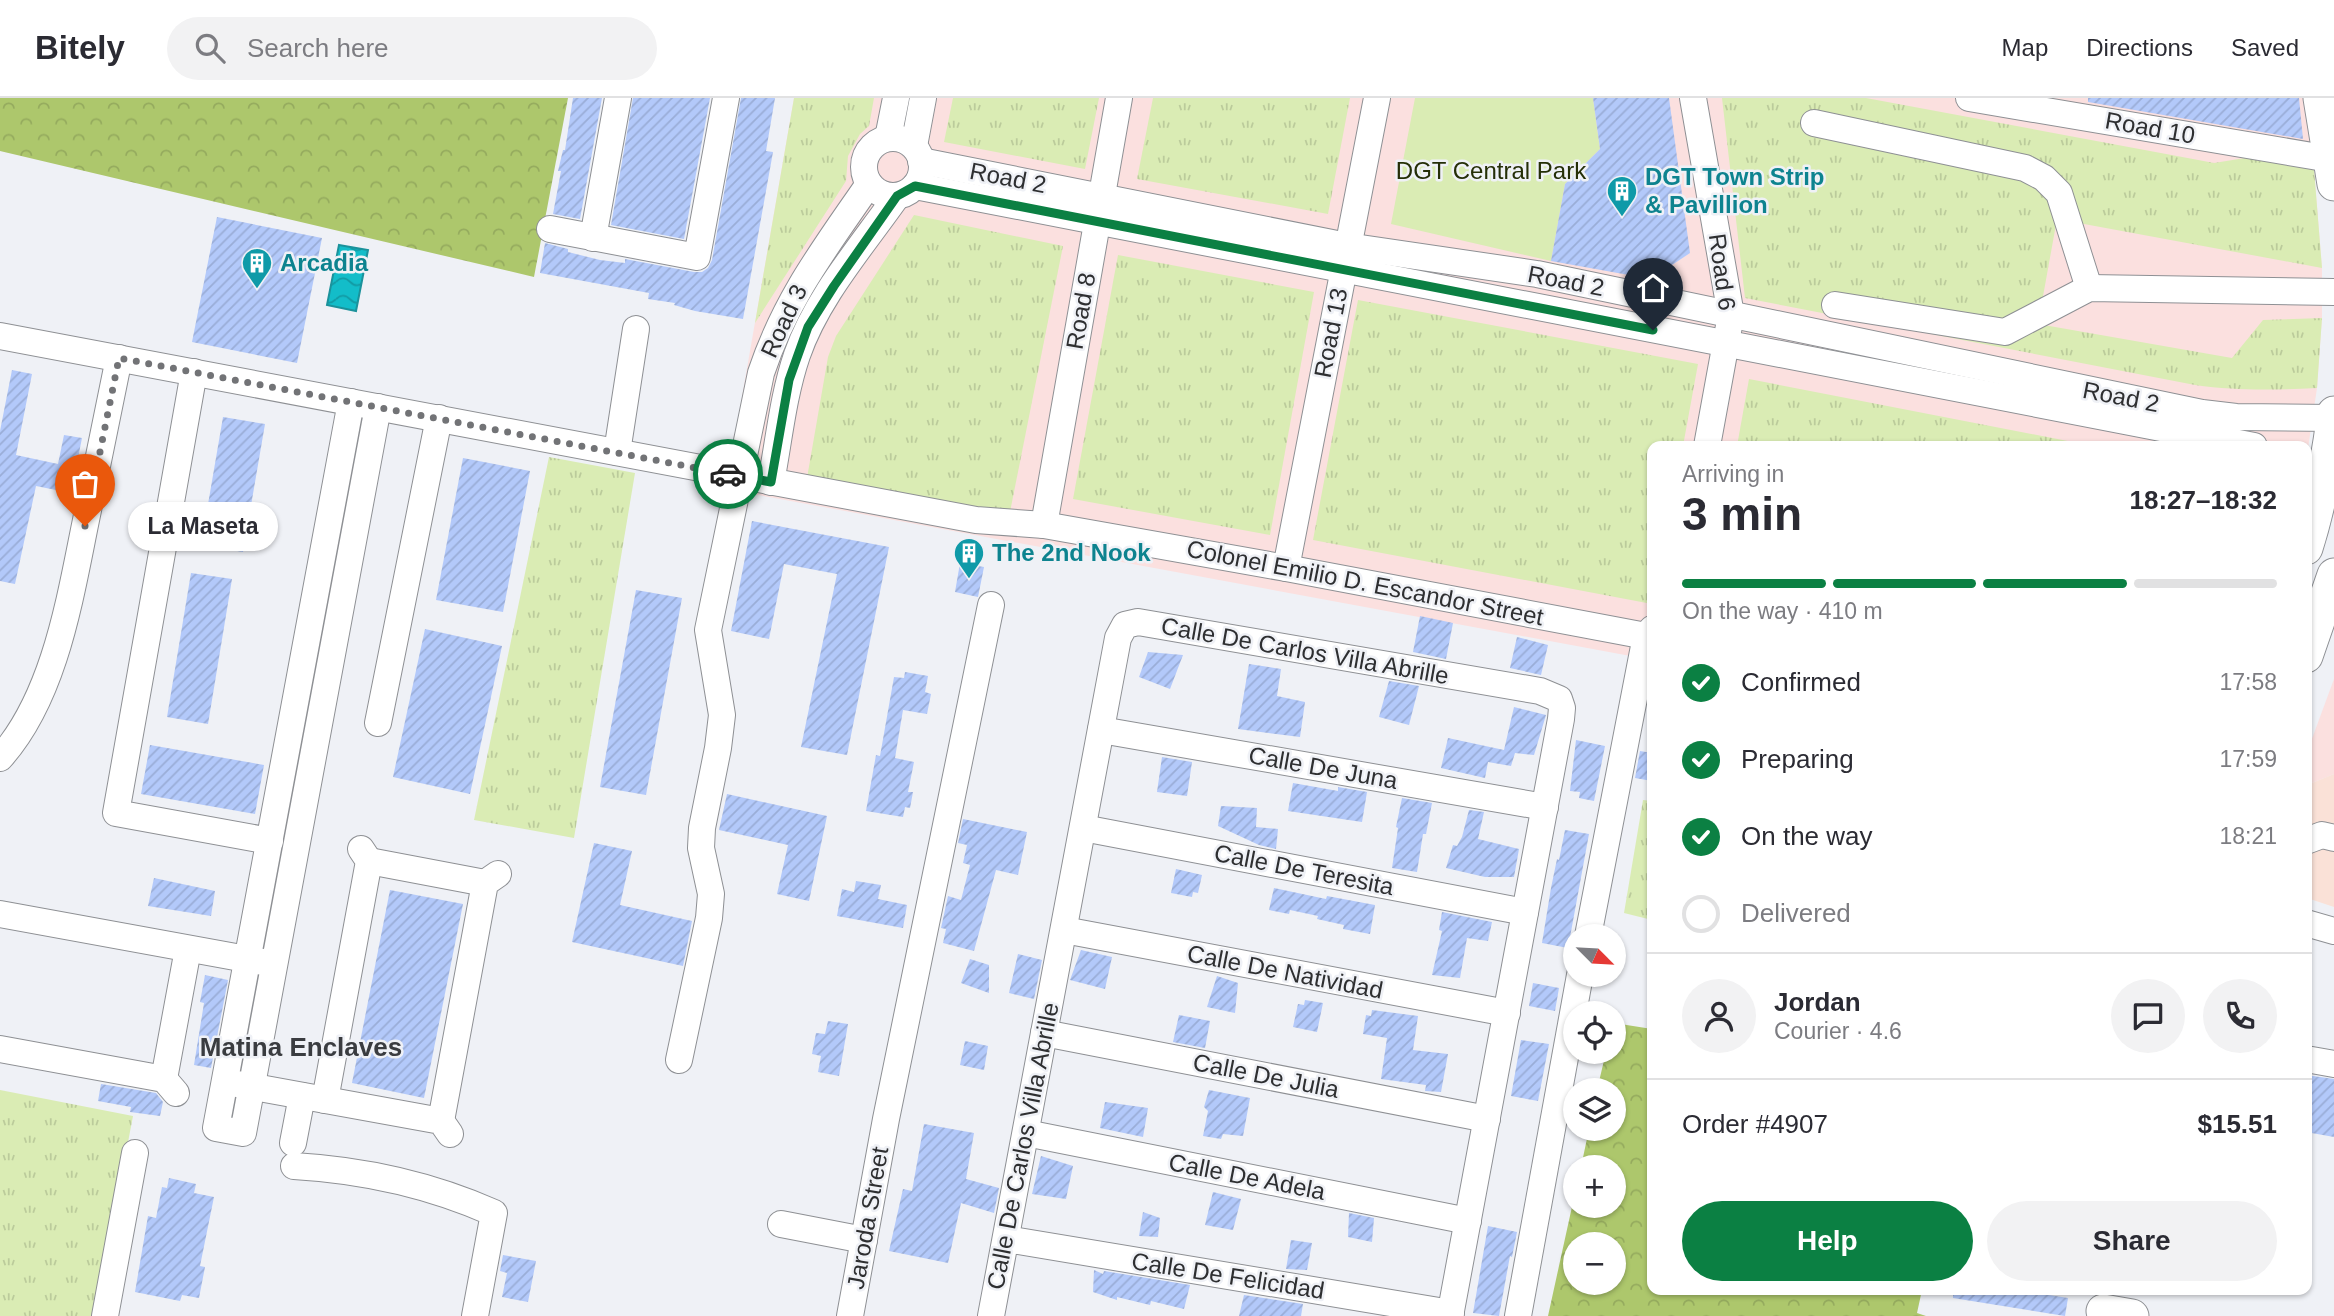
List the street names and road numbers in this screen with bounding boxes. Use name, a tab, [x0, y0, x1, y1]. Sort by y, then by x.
street label: Road 10	[2103, 106, 2197, 149]
street label: Road 2	[968, 157, 1049, 198]
street label: Road 6	[1704, 232, 1741, 312]
street label: Road 2	[1526, 260, 1607, 301]
street label: Road 8	[1060, 270, 1101, 351]
street label: Road 3	[755, 280, 812, 362]
street label: Road 13	[1309, 286, 1352, 380]
street label: Road 2	[2081, 376, 2162, 417]
street label: Colonel Emilio D. Escandor Street	[1184, 535, 1546, 630]
street label: Calle De Carlos Villa Abrille	[1159, 612, 1451, 689]
street label: Calle De Juna	[1247, 741, 1400, 794]
street label: Calle De Teresita	[1212, 839, 1397, 900]
street label: Calle De Natividad	[1185, 939, 1385, 1004]
street label: Calle De Carlos Villa Abrille	[981, 1000, 1064, 1292]
street label: Calle De Julia	[1191, 1048, 1342, 1103]
street label: Jaroda Street	[842, 1144, 893, 1291]
street label: Calle De Adela	[1167, 1148, 1328, 1205]
street label: Calle De Felicidad	[1130, 1247, 1326, 1304]

